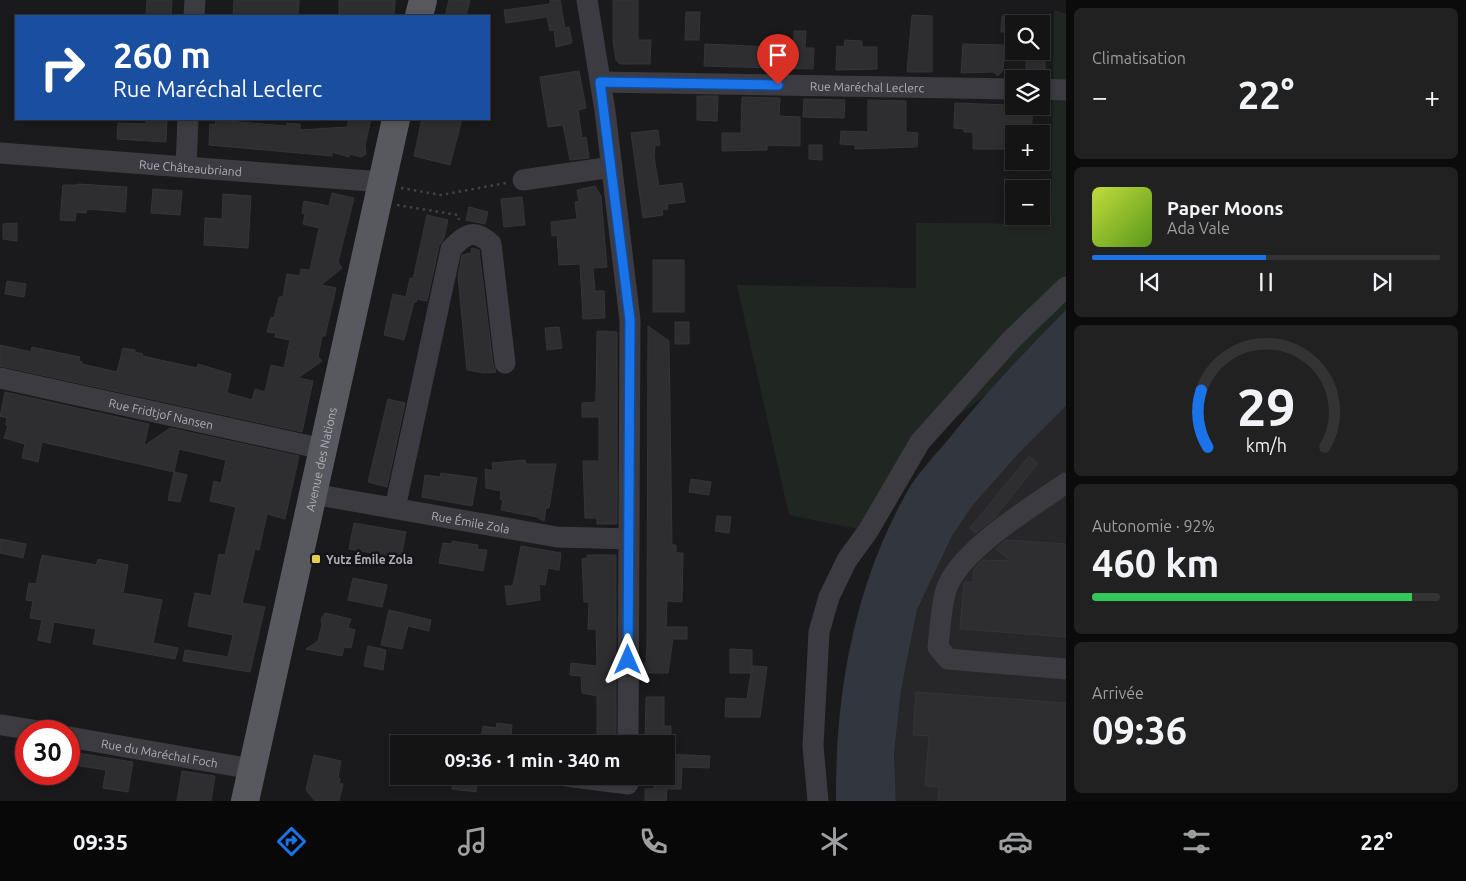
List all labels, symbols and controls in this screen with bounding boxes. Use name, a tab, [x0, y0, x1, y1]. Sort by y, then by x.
map controls	[1005, 15, 1050, 225]
button: search	[1005, 15, 1050, 60]
pin	[757, 34, 799, 85]
icon: right	[30, 35, 95, 100]
text: 260 m	[113, 35, 211, 75]
icon: arrive	[764, 41, 792, 69]
text: Climatisation	[1092, 49, 1186, 67]
button: layers	[1005, 70, 1050, 115]
text: 22°	[1238, 74, 1294, 116]
text: Rue Maréchal Leclerc	[113, 76, 322, 101]
street label: Rue Maréchal Leclerc	[810, 79, 925, 94]
text: −	[1092, 81, 1108, 112]
text: +	[1424, 81, 1440, 112]
button: +	[1005, 125, 1050, 170]
street label: Rue Châteaubriand	[139, 157, 242, 178]
button: −	[1005, 180, 1050, 225]
text: Paper Moons	[1167, 197, 1284, 219]
text: Ada Vale	[1167, 219, 1230, 237]
icon: previous	[1136, 268, 1164, 296]
icon: pause	[1252, 268, 1280, 296]
icon: next	[1368, 268, 1396, 296]
text: 29	[1237, 378, 1295, 436]
street label: Rue Fridtjof Nansen	[108, 396, 215, 431]
street label: Avenue des Nations	[303, 406, 339, 513]
text: km/h	[1245, 435, 1287, 455]
street label: Rue Émile Zola	[430, 508, 511, 535]
text: Autonomie · 92%	[1092, 517, 1215, 535]
text: 460 km	[1092, 542, 1219, 584]
place label: Yutz Émile Zola	[326, 551, 413, 566]
marker: Yutz Émile Zola	[310, 553, 322, 565]
position arrow	[601, 633, 653, 685]
text: Arrivée	[1092, 684, 1144, 702]
text: 09:36	[1092, 709, 1187, 751]
speed limit sign: 30	[15, 720, 80, 785]
street label: Rue du Maréchal Foch	[100, 736, 219, 769]
text: 09:36 · 1 min · 340 m	[445, 749, 620, 771]
icon: directions	[274, 824, 309, 859]
icon: music	[455, 824, 490, 859]
icon: phone	[636, 824, 671, 859]
icon: climate	[817, 824, 852, 859]
icon: car	[998, 824, 1033, 859]
icon: filters	[1179, 824, 1214, 859]
text: 09:35	[73, 829, 128, 854]
text: 22°	[1360, 829, 1393, 854]

